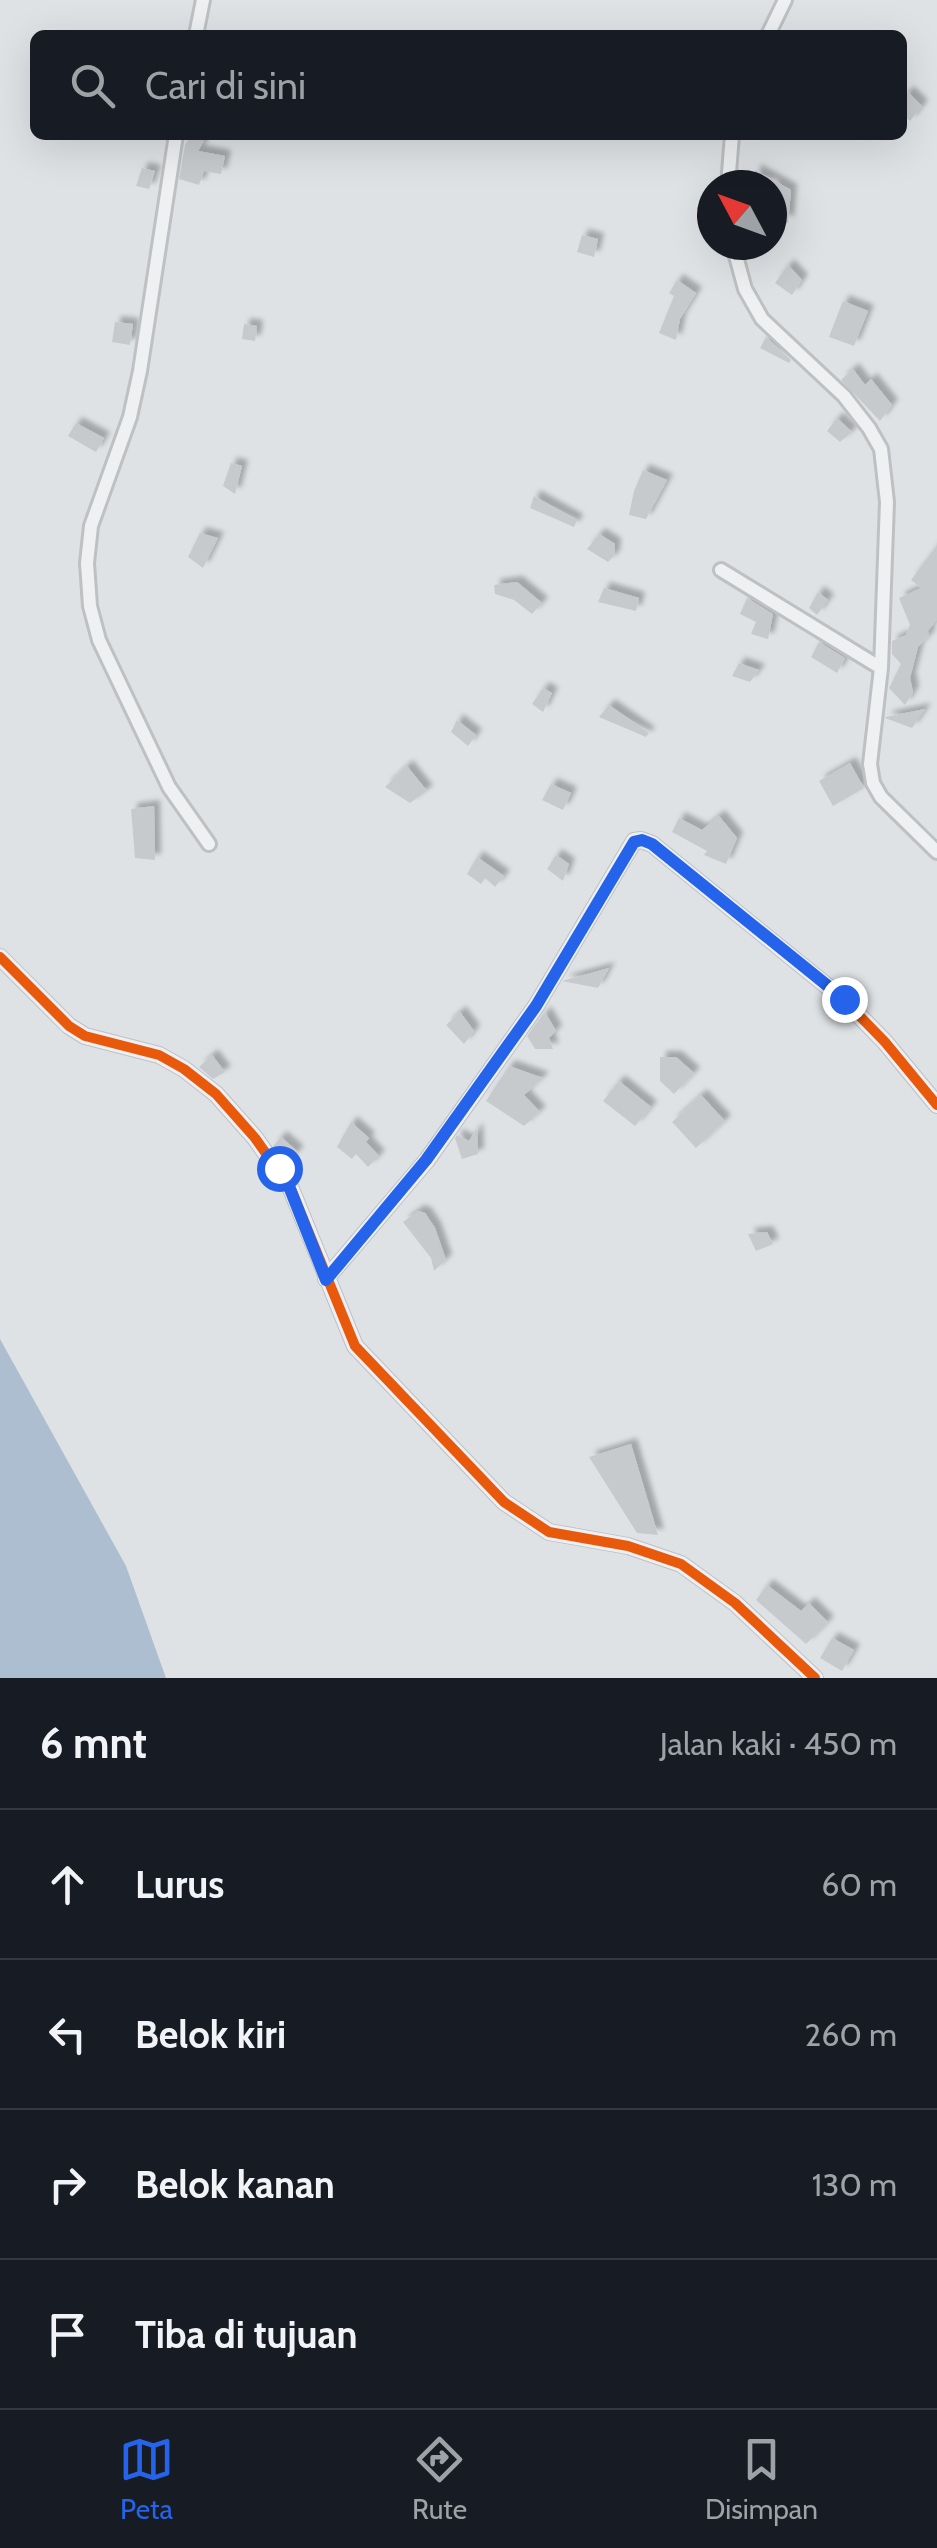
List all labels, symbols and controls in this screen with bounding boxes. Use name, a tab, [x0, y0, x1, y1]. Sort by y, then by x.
search box	[30, 30, 907, 140]
icon: search	[65, 58, 120, 113]
text: Cari di sini	[145, 62, 306, 109]
north arrow	[697, 170, 787, 260]
route end	[822, 977, 868, 1023]
route start	[257, 1146, 303, 1192]
text: 6 mnt	[40, 1717, 147, 1769]
text: Jalan kaki · 450 m	[660, 1724, 897, 1763]
icon: ahead	[40, 1857, 95, 1912]
text: Lurus	[135, 1861, 224, 1908]
text: 60 m	[821, 1865, 897, 1904]
icon: left	[40, 2007, 95, 2062]
text: Belok kiri	[135, 2011, 286, 2058]
text: 260 m	[804, 2015, 897, 2054]
icon: right	[40, 2157, 95, 2212]
text: Belok kanan	[135, 2161, 335, 2208]
text: 130 m	[812, 2165, 897, 2204]
icon: arrive	[40, 2307, 95, 2362]
text: Tiba di tujuan	[135, 2311, 357, 2358]
tab: Peta	[119, 2432, 174, 2526]
tab: Rute	[412, 2432, 467, 2526]
tab: Disimpan	[705, 2432, 818, 2526]

